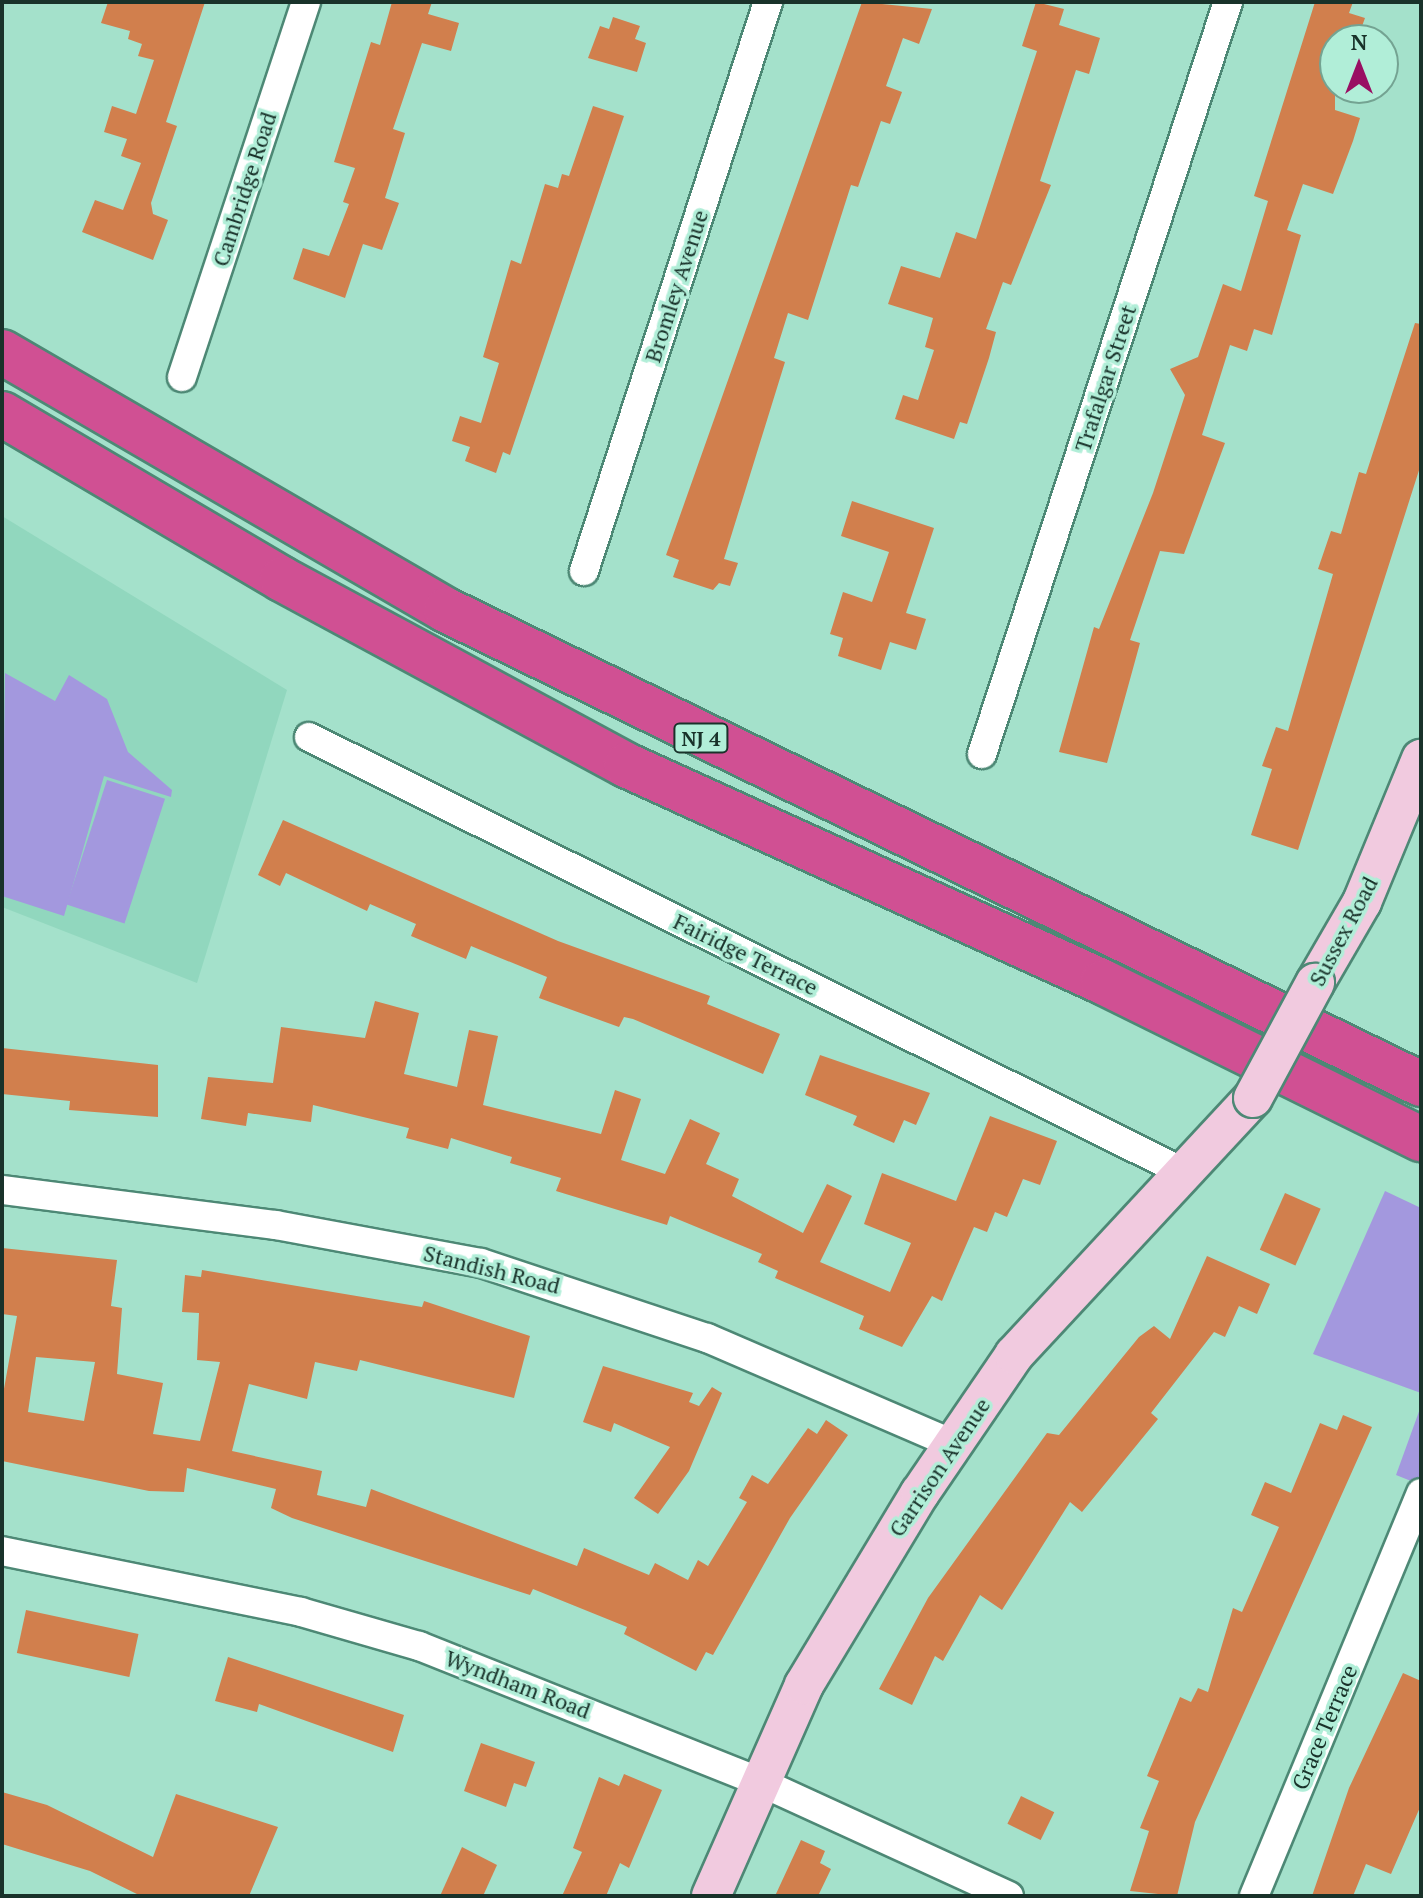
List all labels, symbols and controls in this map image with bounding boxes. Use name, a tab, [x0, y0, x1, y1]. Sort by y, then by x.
north arrow	[1319, 24, 1399, 104]
text: N	[1351, 27, 1367, 56]
street label: Cambridge Road	[207, 109, 281, 269]
street label: Bromley Avenue	[639, 206, 713, 366]
street label: Trafalgar Street	[1069, 301, 1141, 455]
road number: NJ 4	[673, 722, 729, 754]
street label: Sussex Road	[1303, 872, 1383, 990]
street label: Fairidge Terrace	[670, 908, 822, 1000]
street label: Standish Road	[421, 1239, 563, 1299]
street label: Garrison Avenue	[883, 1393, 995, 1541]
street label: Wyndham Road	[442, 1644, 594, 1724]
street label: Grace Terrace	[1286, 1661, 1362, 1793]

